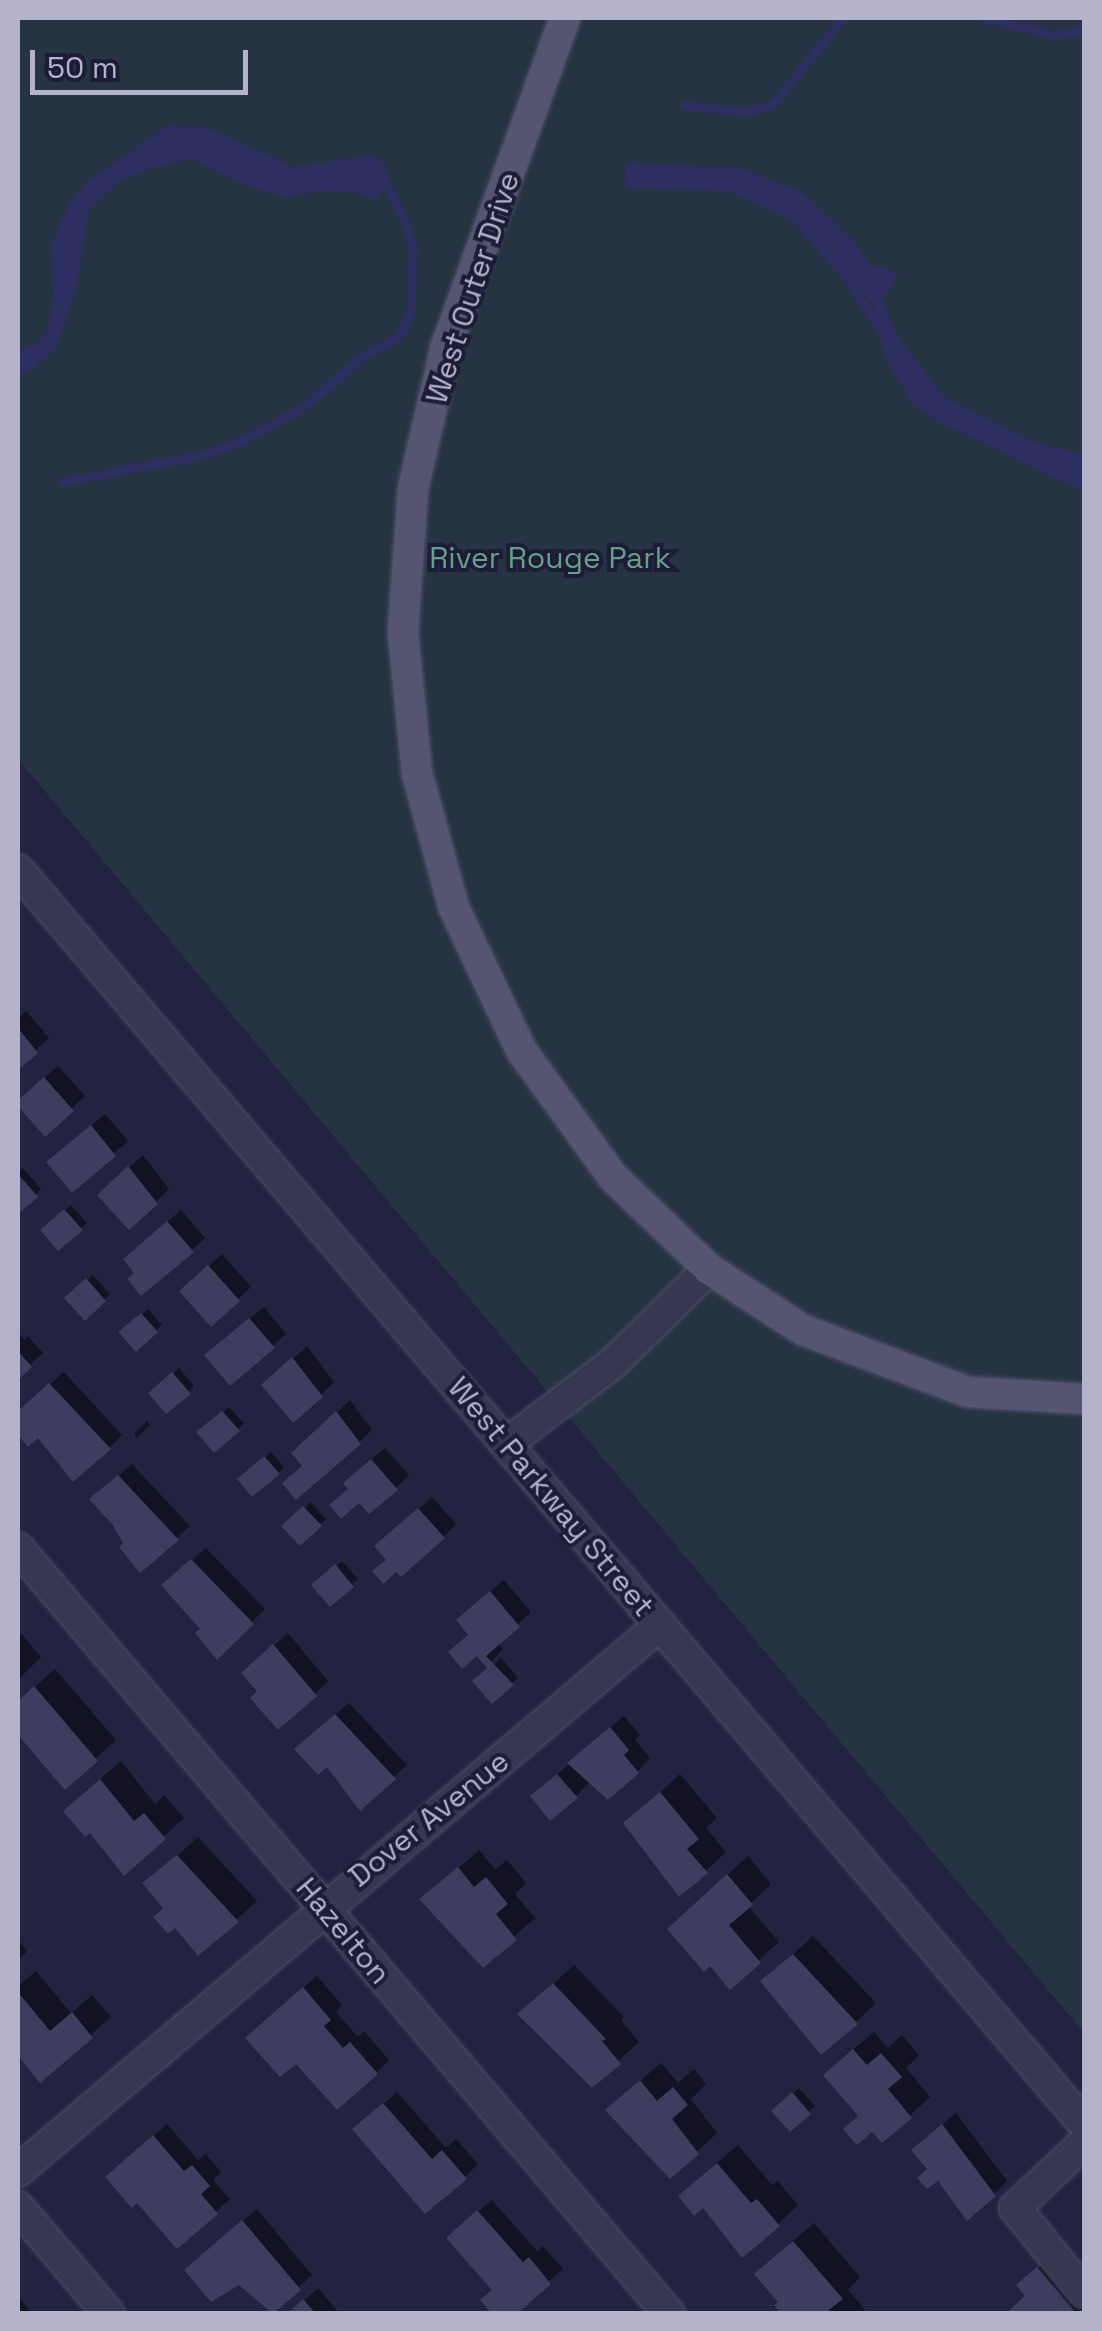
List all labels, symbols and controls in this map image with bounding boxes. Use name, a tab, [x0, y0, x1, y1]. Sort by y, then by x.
scale bar	[35, 30, 252, 92]
text: 50 m	[47, 48, 118, 87]
street label: West Outer Drive	[419, 168, 527, 408]
park label: River Rouge Park	[429, 540, 671, 576]
street label: West Parkway Street	[440, 1370, 662, 1624]
street label: Dover Avenue	[341, 1743, 517, 1895]
street label: Hazelton	[288, 1871, 398, 1991]

